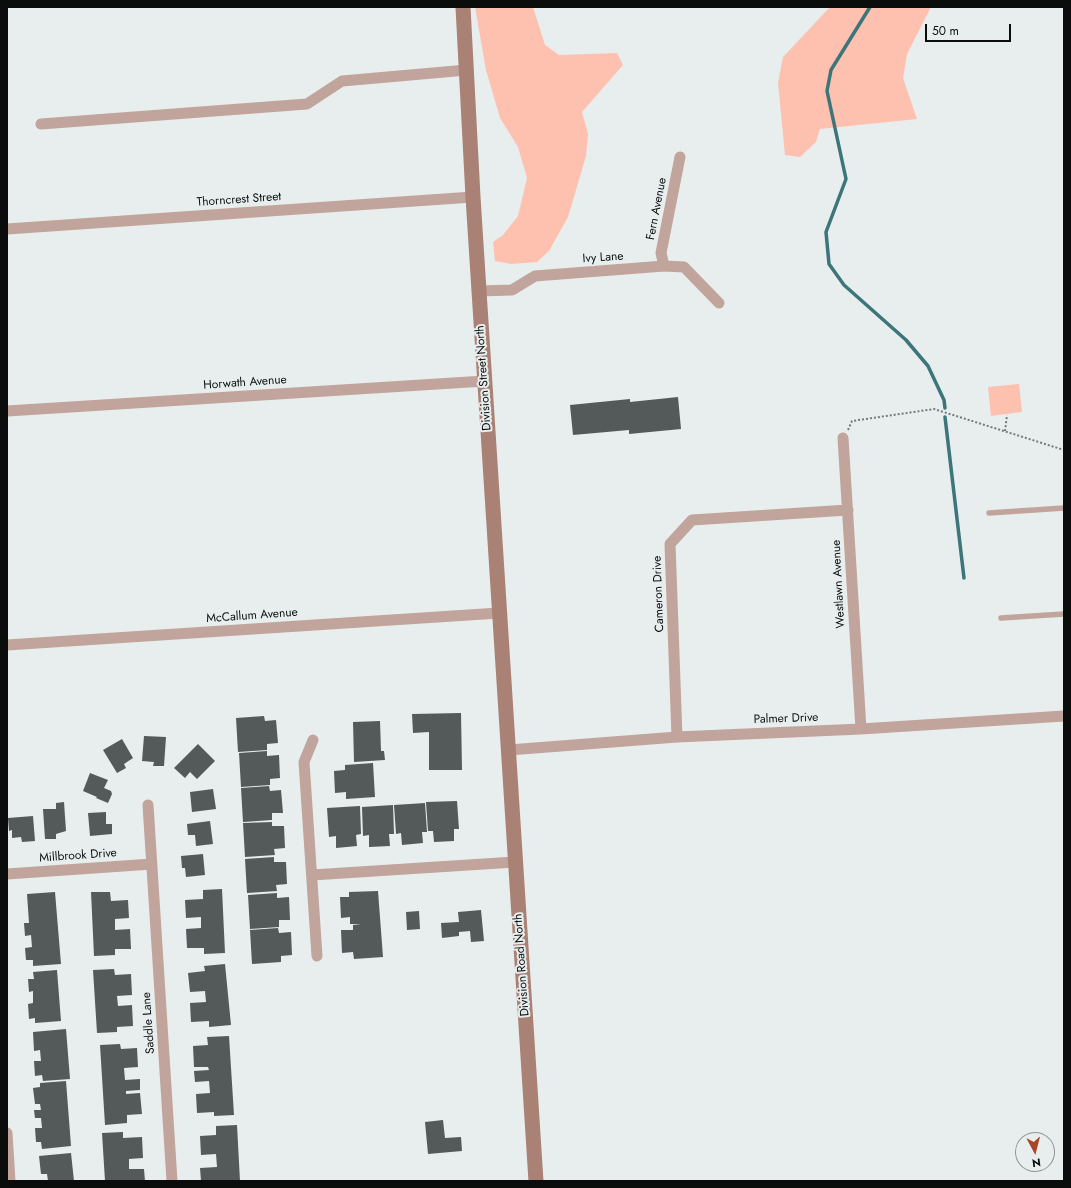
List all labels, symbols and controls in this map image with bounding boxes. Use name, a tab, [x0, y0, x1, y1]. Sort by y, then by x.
scale bar	[927, 16, 1013, 42]
text: 50 m	[932, 22, 959, 40]
street label: Fern Avenue	[644, 177, 670, 241]
street label: Thorncrest Street	[196, 190, 282, 210]
street label: Ivy Lane	[582, 249, 624, 267]
street label: Division Street North	[473, 325, 495, 431]
street label: Horwath Avenue	[203, 373, 287, 393]
street label: Westlawn Avenue	[829, 539, 849, 629]
street label: Cameron Drive	[650, 555, 668, 633]
street label: McCallum Avenue	[206, 606, 298, 626]
street label: Palmer Drive	[753, 711, 819, 727]
street label: Millbrook Drive	[39, 846, 117, 866]
street label: Division Road North	[511, 913, 533, 1017]
street label: Saddle Lane	[140, 991, 158, 1055]
north arrow	[1015, 1132, 1055, 1172]
text: N	[1031, 1154, 1042, 1171]

